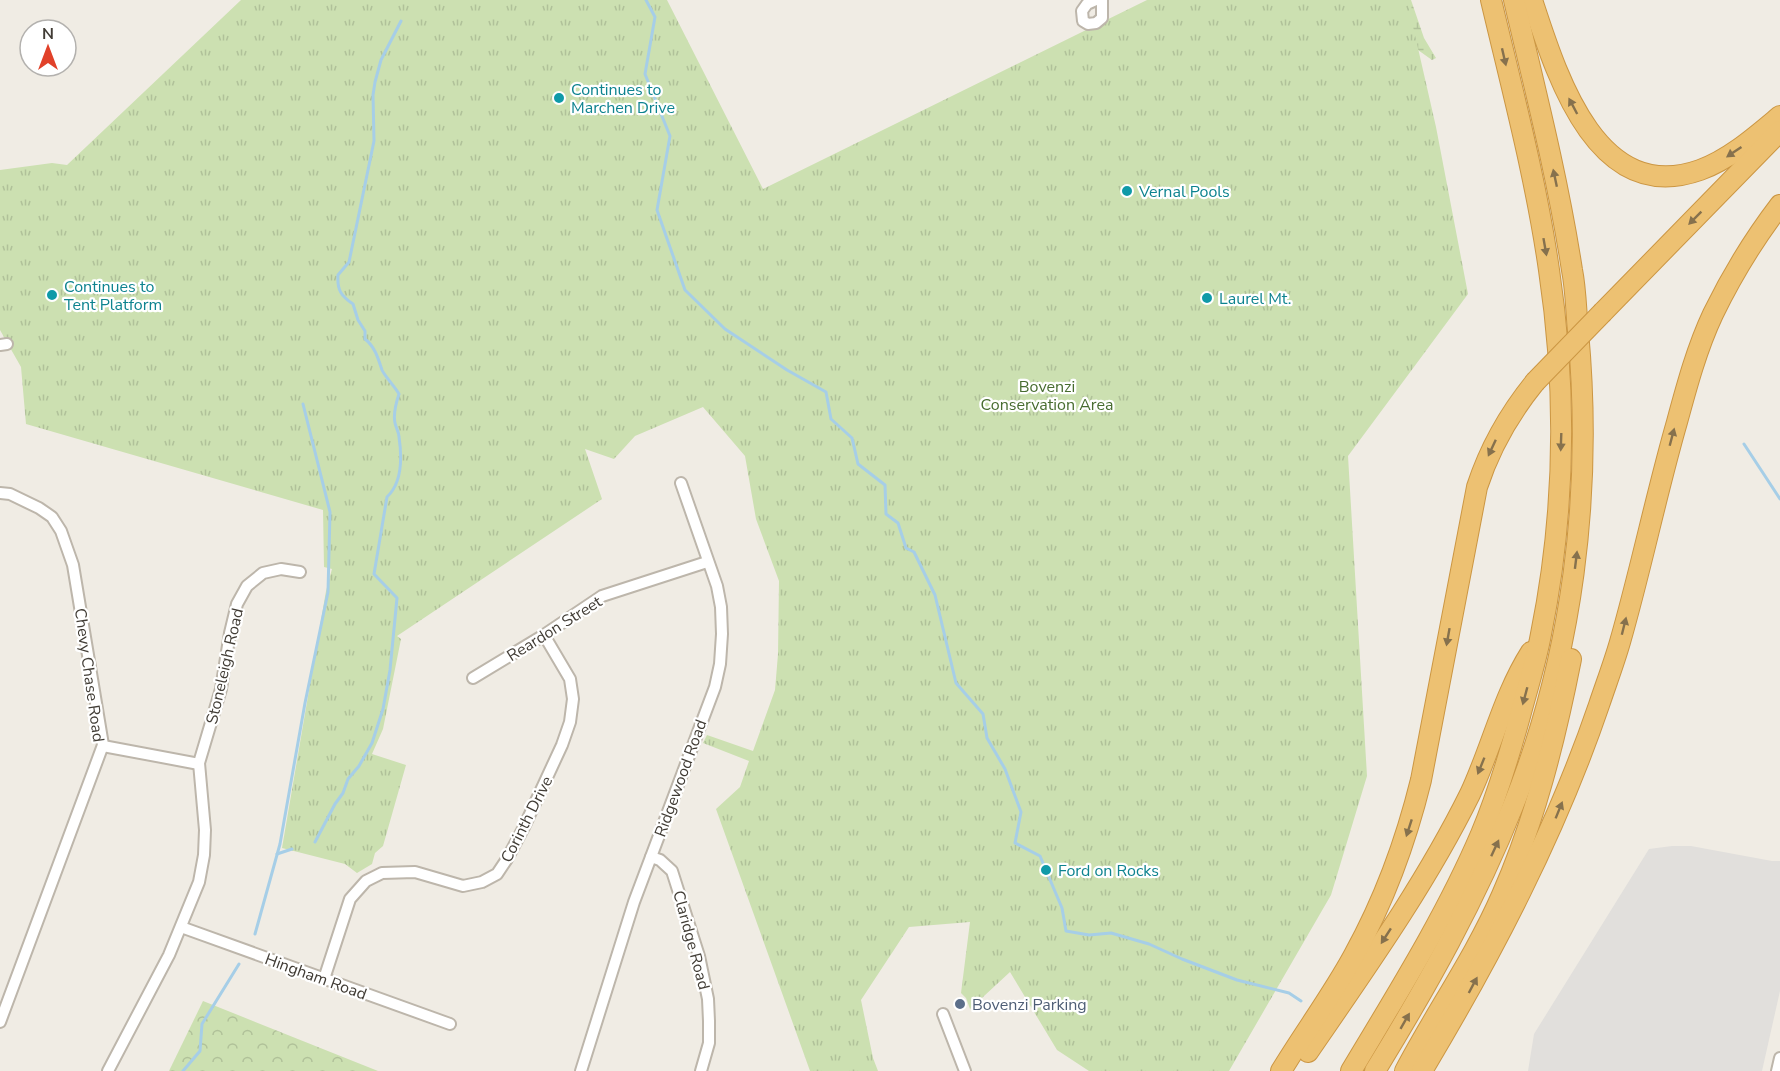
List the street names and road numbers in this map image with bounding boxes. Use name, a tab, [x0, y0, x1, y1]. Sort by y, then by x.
street label: Reardon Street	[503, 591, 607, 667]
street label: Stoneleigh Road	[201, 606, 249, 726]
street label: Chevy Chase Road	[69, 607, 109, 744]
street label: Ridgewood Road	[650, 717, 712, 840]
street label: Corinth Drive	[496, 772, 558, 866]
street label: Claridge Road	[667, 888, 715, 992]
street label: Hingham Road	[262, 948, 370, 1006]

